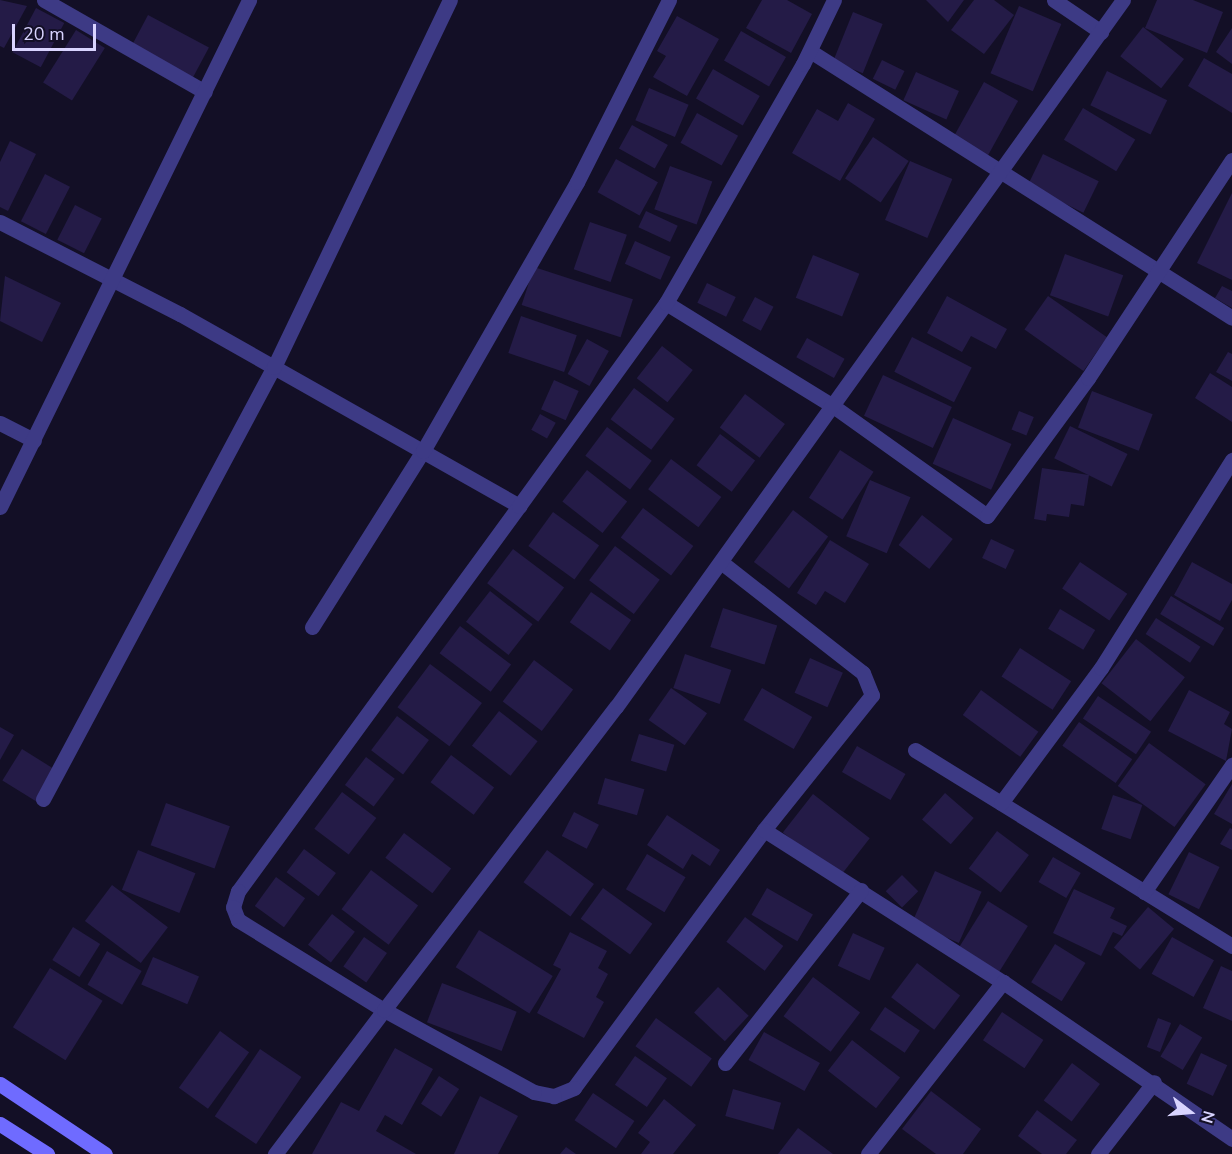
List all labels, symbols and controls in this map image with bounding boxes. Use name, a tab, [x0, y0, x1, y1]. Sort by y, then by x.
scale bar	[15, 12, 99, 50]
text: 20 m	[23, 22, 65, 46]
north arrow	[1160, 1082, 1220, 1142]
text: N	[1195, 1108, 1220, 1126]

